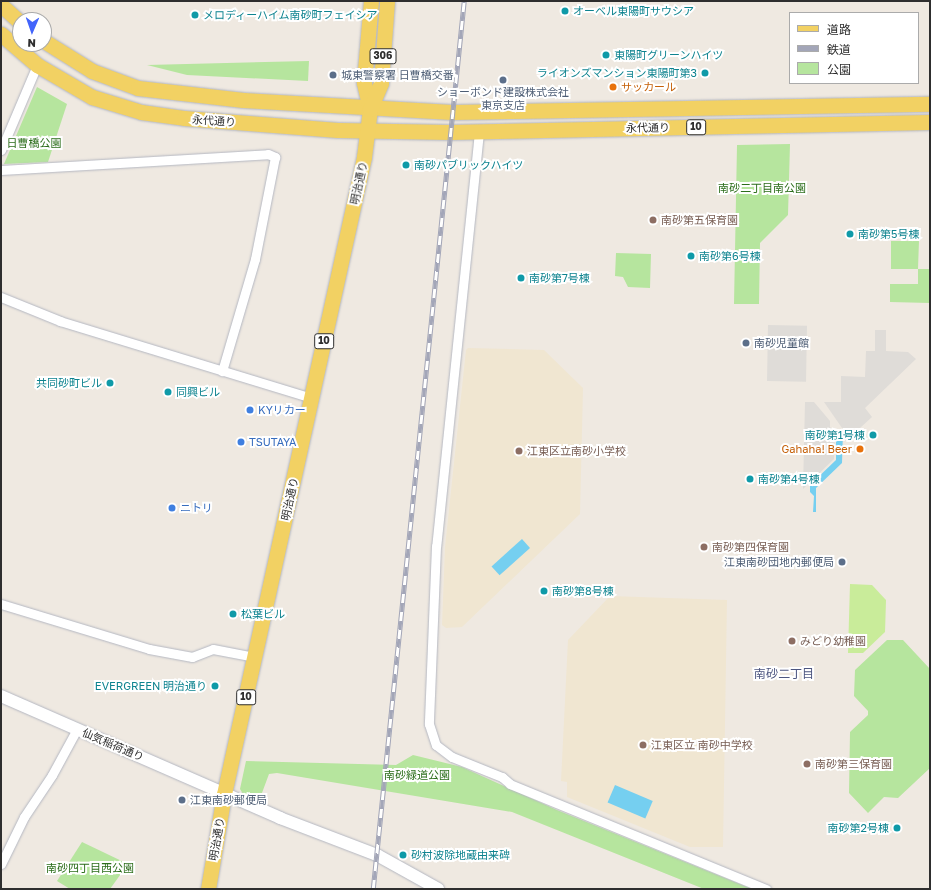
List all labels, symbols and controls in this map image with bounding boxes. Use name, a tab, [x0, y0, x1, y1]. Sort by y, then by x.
place label: オーベル東陽町サウシア	[573, 4, 694, 18]
marker: オーベル東陽町サウシア	[560, 6, 570, 16]
place label: メロディーハイム南砂町フェイシア	[203, 8, 379, 22]
marker: メロディーハイム南砂町フェイシア	[190, 10, 200, 20]
north arrow	[12, 12, 52, 52]
legend	[789, 12, 919, 84]
text: 道路	[827, 22, 851, 37]
text: N	[27, 37, 36, 50]
text: 鉄道	[827, 42, 851, 57]
road number: 306	[369, 48, 397, 64]
place label: 東陽町グリーンハイツ	[614, 48, 724, 62]
marker: 東陽町グリーンハイツ	[601, 50, 611, 60]
text: 公園	[827, 62, 851, 77]
place label: ライオンズマンション東陽町第3	[537, 66, 697, 80]
place label: 城東警察署 日曹橋交番	[341, 68, 454, 82]
marker: ライオンズマンション東陽町第3	[700, 68, 710, 78]
marker: 城東警察署 日曹橋交番	[328, 70, 338, 80]
marker: ショーボンド建設株式会社 東京支店	[498, 75, 508, 85]
place label: サッカール	[621, 80, 676, 94]
marker: サッカール	[608, 82, 618, 92]
place label: ショーボンド建設株式会社 東京支店	[437, 86, 569, 112]
street label: 永代通り	[192, 113, 236, 129]
road number: 10	[686, 119, 706, 135]
street label: 永代通り	[626, 121, 670, 135]
park label: 日曹橋公園	[7, 136, 61, 150]
place label: 南砂パブリックハイツ	[414, 158, 524, 172]
street label: 明治通り	[348, 160, 370, 206]
marker: 南砂パブリックハイツ	[401, 160, 411, 170]
park label: 南砂二丁目南公園	[718, 181, 806, 195]
place label: 南砂第五保育園	[661, 213, 738, 227]
marker: 南砂第五保育園	[648, 215, 658, 225]
place label: 南砂第5号棟	[858, 227, 919, 241]
marker: 南砂第5号棟	[845, 229, 855, 239]
place label: 南砂第6号棟	[699, 249, 761, 263]
marker: 南砂第6号棟	[686, 251, 696, 261]
place label: 南砂第7号棟	[529, 271, 590, 285]
marker: 南砂第7号棟	[516, 273, 526, 283]
road number: 10	[314, 333, 334, 349]
place label: 南砂児童館	[754, 336, 809, 350]
marker: 南砂児童館	[741, 338, 751, 348]
place label: 共同砂町ビル	[36, 376, 102, 390]
marker: 共同砂町ビル	[105, 378, 115, 388]
place label: 同興ビル	[176, 385, 220, 399]
marker: 同興ビル	[163, 387, 173, 397]
place label: KYリカー	[258, 403, 306, 417]
marker: KYリカー	[245, 405, 255, 415]
place label: 南砂第1号棟	[805, 428, 865, 442]
marker: 南砂第1号棟	[868, 430, 878, 440]
place label: TSUTAYA	[249, 435, 296, 449]
marker: TSUTAYA	[236, 437, 246, 447]
place label: Gahaha! Beer	[782, 442, 852, 456]
place label: 江東区立南砂小学校	[527, 444, 626, 458]
marker: Gahaha! Beer	[855, 444, 865, 454]
marker: 江東区立南砂小学校	[514, 446, 524, 456]
place label: 南砂第4号棟	[758, 472, 820, 486]
marker: 南砂第4号棟	[745, 474, 755, 484]
street label: 明治通り	[279, 476, 301, 522]
place label: ニトリ	[180, 501, 213, 515]
marker: ニトリ	[167, 503, 177, 513]
place label: 南砂第四保育園	[712, 540, 789, 554]
marker: 南砂第四保育園	[699, 542, 709, 552]
place label: 江東南砂団地内郵便局	[724, 555, 834, 569]
marker: 江東南砂団地内郵便局	[837, 557, 847, 567]
place label: 南砂第8号棟	[552, 584, 614, 598]
marker: 南砂第8号棟	[539, 586, 549, 596]
place label: 松葉ビル	[241, 607, 285, 621]
marker: 松葉ビル	[228, 609, 238, 619]
place label: みどり幼稚園	[800, 634, 866, 648]
marker: みどり幼稚園	[787, 636, 797, 646]
district label: 南砂二丁目	[754, 667, 814, 681]
place label: EVERGREEN 明治通り	[95, 679, 207, 693]
marker: EVERGREEN 明治通り	[210, 681, 220, 691]
road number: 10	[236, 689, 256, 705]
street label: 仙気稲荷通り	[80, 726, 146, 764]
place label: 江東区立 南砂中学校	[651, 738, 753, 752]
marker: 江東区立 南砂中学校	[638, 740, 648, 750]
place label: 南砂第三保育園	[815, 757, 892, 771]
marker: 南砂第三保育園	[802, 759, 812, 769]
park label: 南砂緑道公園	[384, 768, 450, 782]
place label: 江東南砂郵便局	[190, 793, 267, 807]
marker: 江東南砂郵便局	[177, 795, 187, 805]
street label: 明治通り	[207, 816, 227, 862]
place label: 南砂第2号棟	[828, 821, 889, 835]
marker: 南砂第2号棟	[892, 823, 902, 833]
place label: 砂村波除地蔵由来碑	[411, 848, 510, 862]
marker: 砂村波除地蔵由来碑	[398, 850, 408, 860]
park label: 南砂四丁目西公園	[46, 861, 134, 875]

